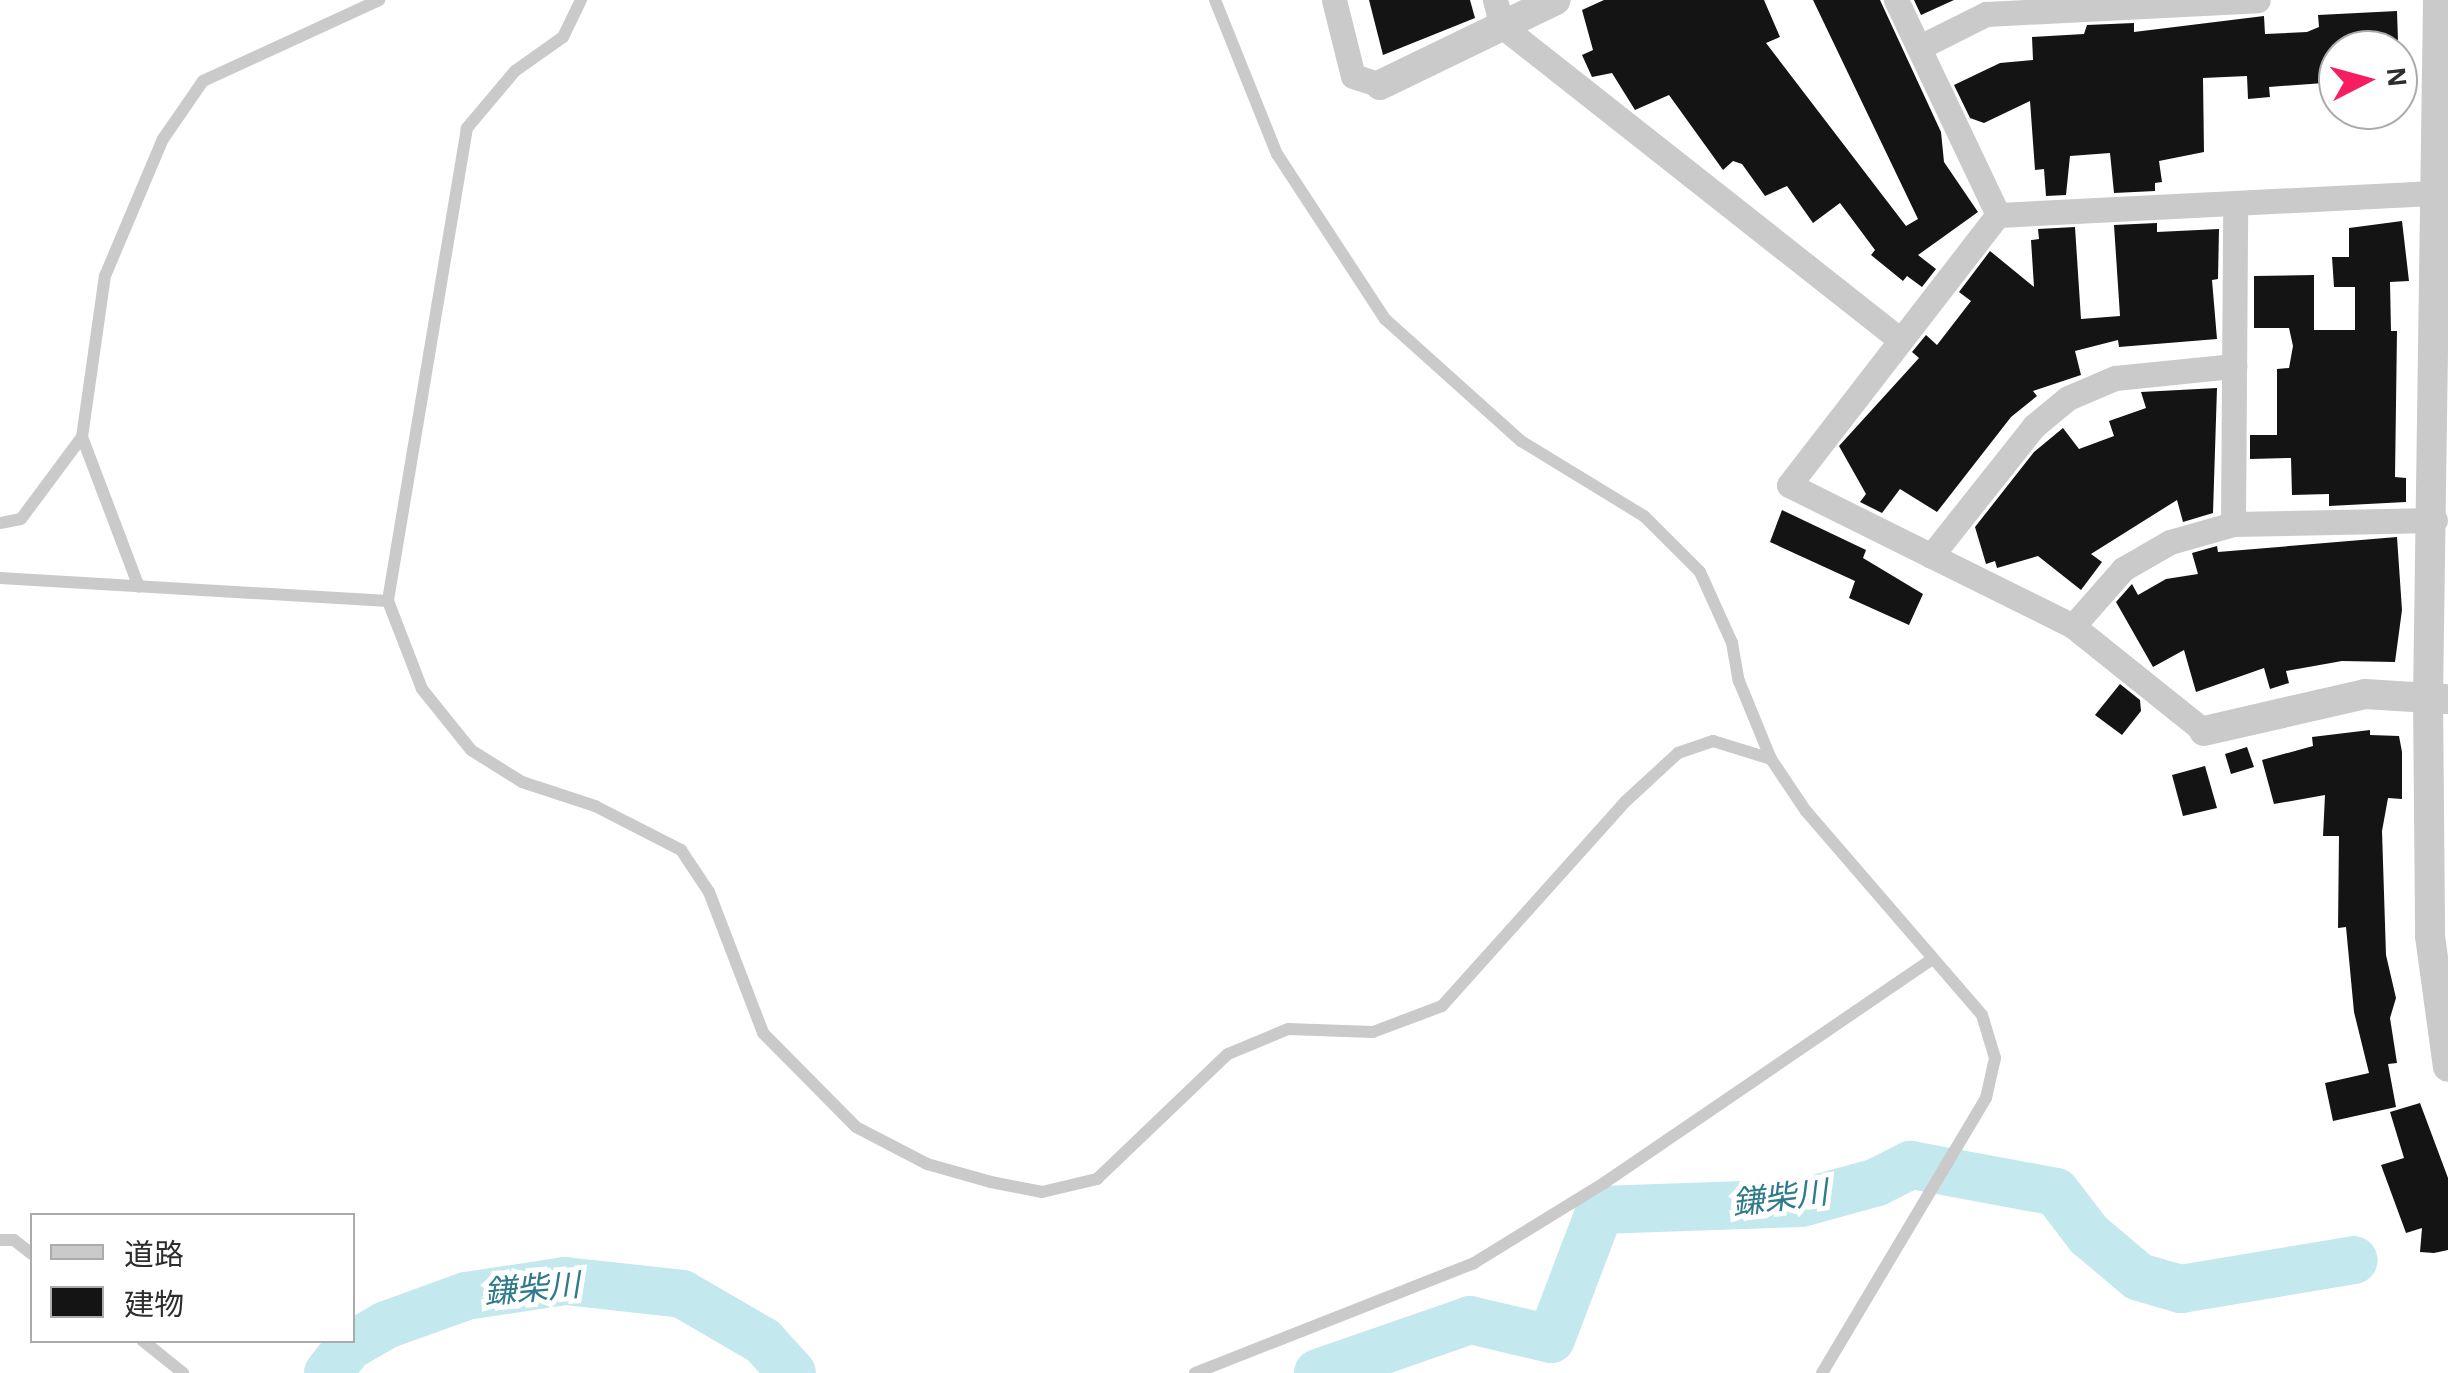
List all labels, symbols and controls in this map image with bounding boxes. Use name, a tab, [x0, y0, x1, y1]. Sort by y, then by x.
north arrow	[2318, 30, 2418, 130]
text: N	[2381, 66, 2411, 88]
water label: 鎌柴川	[1730, 1174, 1830, 1224]
legend	[30, 1213, 355, 1343]
text: 道路	[124, 1241, 184, 1271]
water label: 鎌柴川	[483, 1267, 581, 1313]
text: 建物	[124, 1291, 184, 1321]

